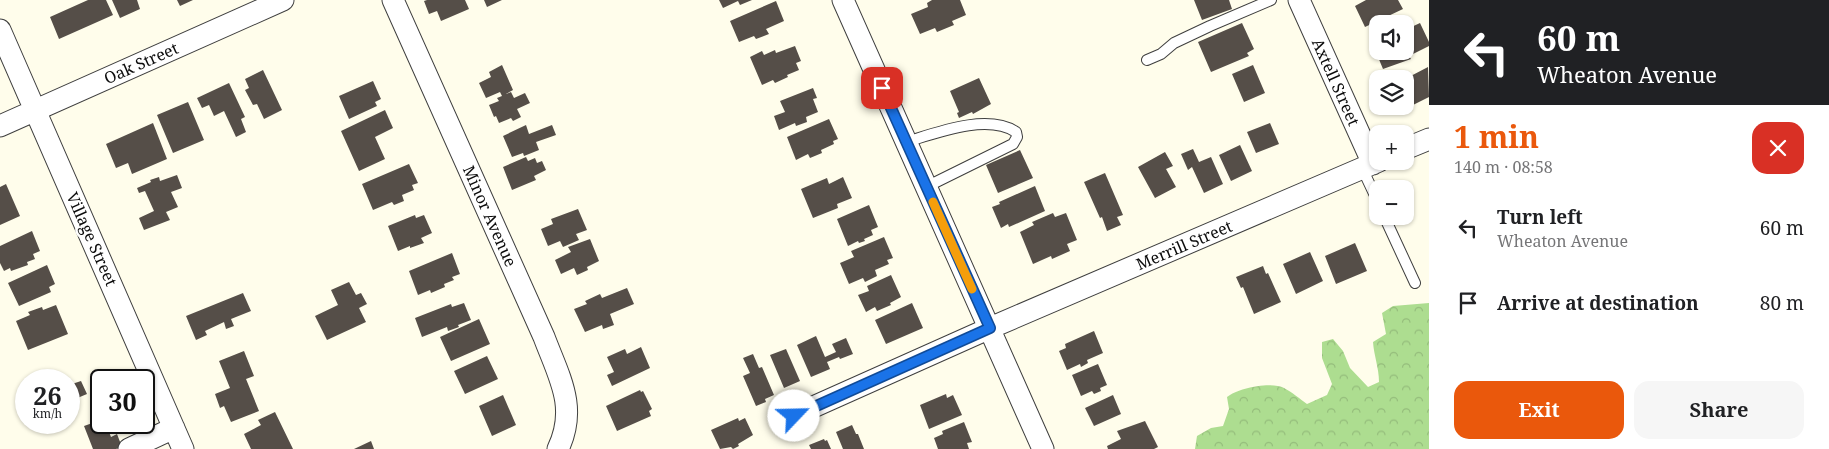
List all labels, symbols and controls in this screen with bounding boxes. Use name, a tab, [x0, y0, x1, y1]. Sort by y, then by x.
text: 60 m	[1537, 14, 1620, 61]
map controls	[1369, 15, 1414, 225]
button: sound	[1369, 15, 1414, 60]
icon: left	[1454, 20, 1519, 85]
street label: Axtell Street	[1307, 35, 1365, 129]
street label: Oak Street	[100, 37, 182, 89]
text: Wheaton Avenue	[1537, 59, 1717, 89]
pin	[861, 67, 903, 109]
button: layers	[1369, 70, 1414, 115]
icon: arrive	[868, 74, 896, 102]
text: 1 min	[1454, 116, 1539, 157]
button: close	[1752, 122, 1804, 174]
button: +	[1369, 125, 1414, 170]
text: 140 m · 08:58	[1454, 156, 1553, 178]
street label: Minor Avenue	[458, 162, 522, 270]
button: −	[1369, 180, 1414, 225]
street label: Village Street	[61, 188, 123, 290]
text: Turn left	[1497, 204, 1583, 230]
icon: left	[1454, 214, 1482, 242]
street label: Merrill Street	[1133, 215, 1236, 275]
text: 60 m	[1760, 215, 1804, 241]
text: Wheaton Avenue	[1497, 230, 1628, 252]
icon: arrive	[1454, 289, 1482, 317]
text: Arrive at destination	[1497, 290, 1699, 316]
text: 80 m	[1760, 290, 1804, 316]
speed limit sign: 30	[90, 369, 155, 434]
text: 26	[33, 378, 62, 412]
button: Exit	[1454, 381, 1624, 439]
button: Share	[1634, 381, 1804, 439]
position arrow	[767, 389, 819, 441]
text: km/h	[33, 405, 62, 422]

